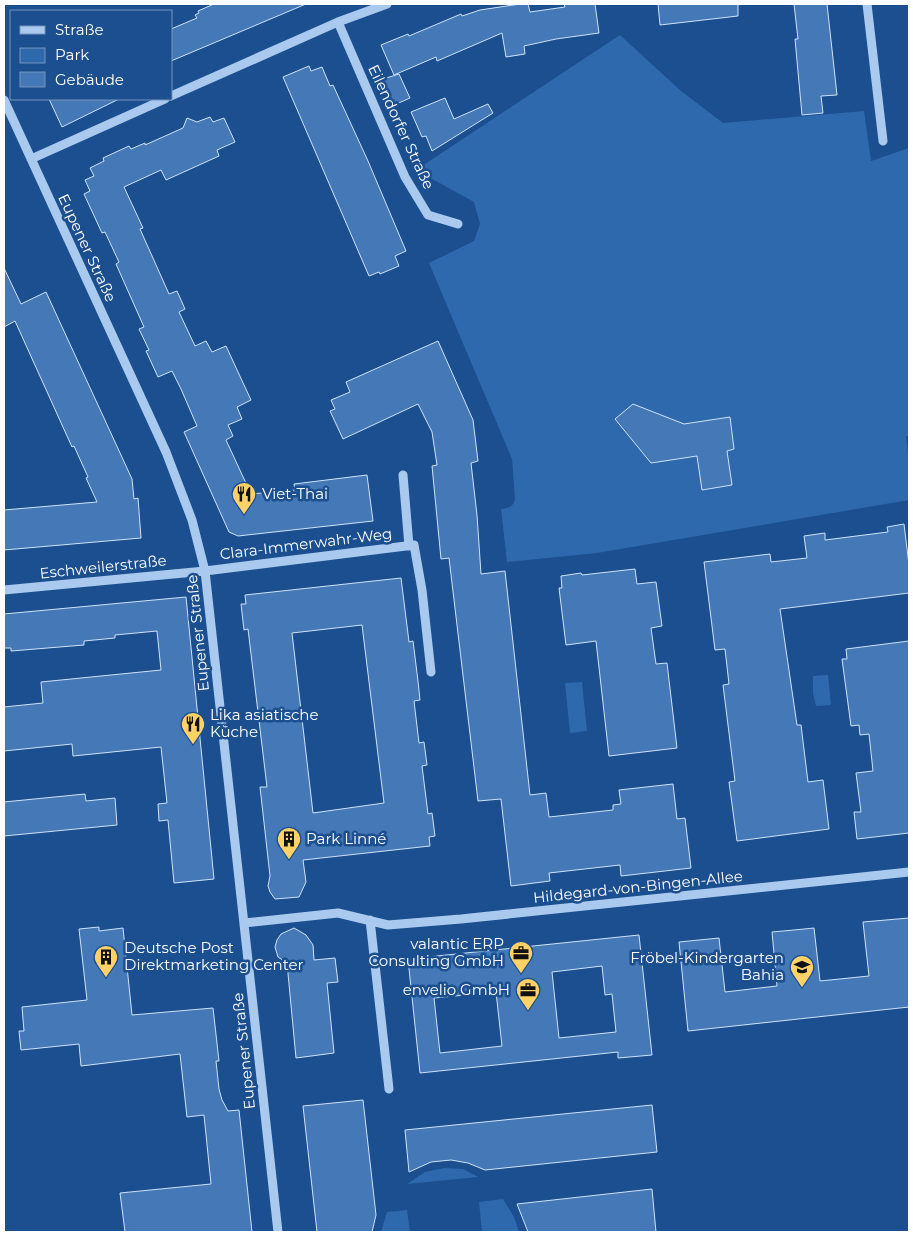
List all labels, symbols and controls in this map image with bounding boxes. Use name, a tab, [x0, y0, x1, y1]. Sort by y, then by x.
legend	[10, 10, 172, 100]
text: Straße	[55, 20, 104, 39]
text: Park	[55, 45, 89, 64]
street label: Eilendorfer Straße	[364, 61, 439, 192]
text: Gebäude	[55, 70, 124, 89]
street label: Eupener Straße	[54, 191, 121, 305]
restaurant icon: Viet-Thai	[231, 481, 257, 515]
place label: Viet-Thai	[262, 484, 328, 503]
street label: Clara-Immerwahr-Weg	[219, 524, 393, 564]
street label: Eschweilerstraße	[39, 550, 167, 583]
street label: Eupener Straße	[182, 574, 213, 692]
place label: Lika asiatische Küche	[210, 705, 319, 741]
restaurant icon: Lika asiatische Küche	[180, 711, 206, 745]
building icon: Park Linné	[276, 826, 302, 860]
place label: Park Linné	[306, 829, 386, 848]
street label: Hildegard-von-Bingen-Allee	[532, 866, 744, 907]
place label: valantic ERP Consulting GmbH	[369, 934, 504, 970]
place label: Deutsche Post Direktmarketing Center	[124, 938, 304, 974]
office icon: valantic ERP Consulting GmbH	[508, 940, 534, 974]
building icon: Deutsche Post Direktmarketing Center	[93, 944, 119, 978]
place label: Fröbel-Kindergarten Bahia	[630, 948, 784, 984]
school or university icon: Fröbel-Kindergarten Bahia	[789, 954, 815, 988]
office icon: envelio GmbH	[515, 977, 541, 1011]
place label: envelio GmbH	[403, 980, 510, 999]
street label: Eupener Straße	[228, 992, 259, 1110]

